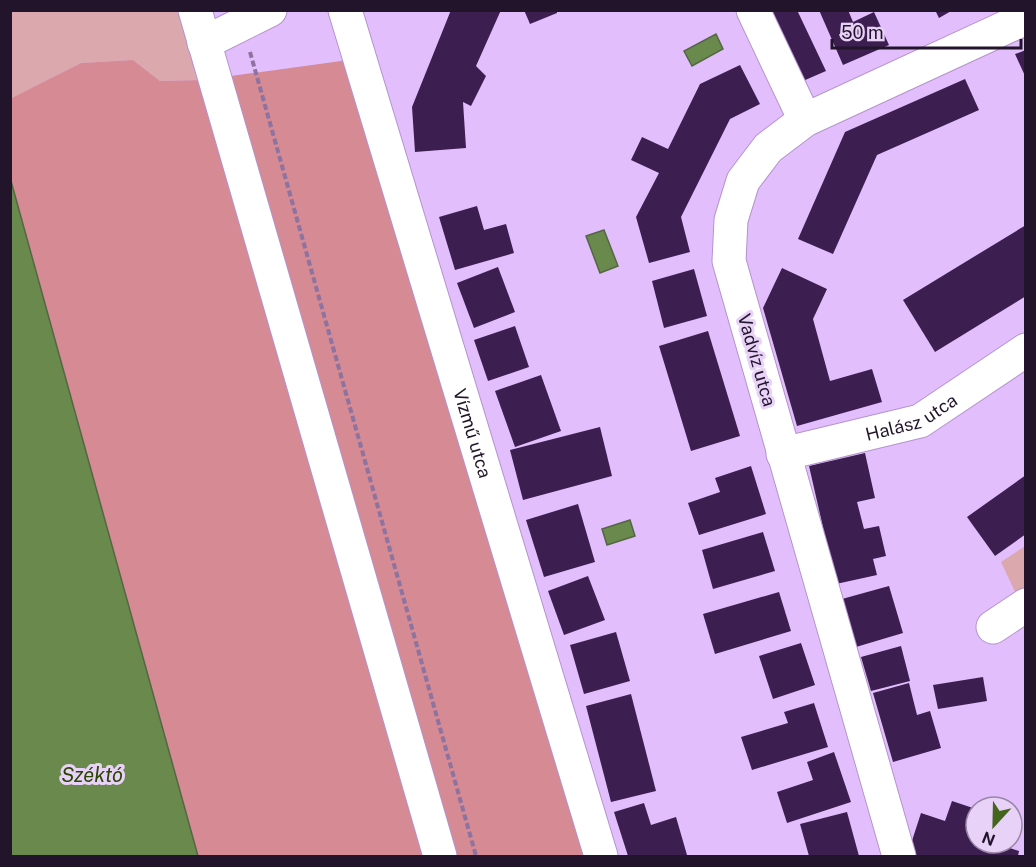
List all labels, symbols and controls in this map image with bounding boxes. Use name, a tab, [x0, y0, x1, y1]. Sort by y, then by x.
scale bar	[832, 12, 1021, 50]
text: 50 m	[841, 22, 884, 43]
street label: Vadvíz utca	[734, 311, 780, 409]
street label: Vízmű utca	[450, 386, 496, 480]
street label: Halász utca	[863, 389, 961, 444]
water label: Széktó	[61, 763, 123, 787]
north arrow	[964, 795, 1024, 855]
text: N	[979, 827, 998, 850]

